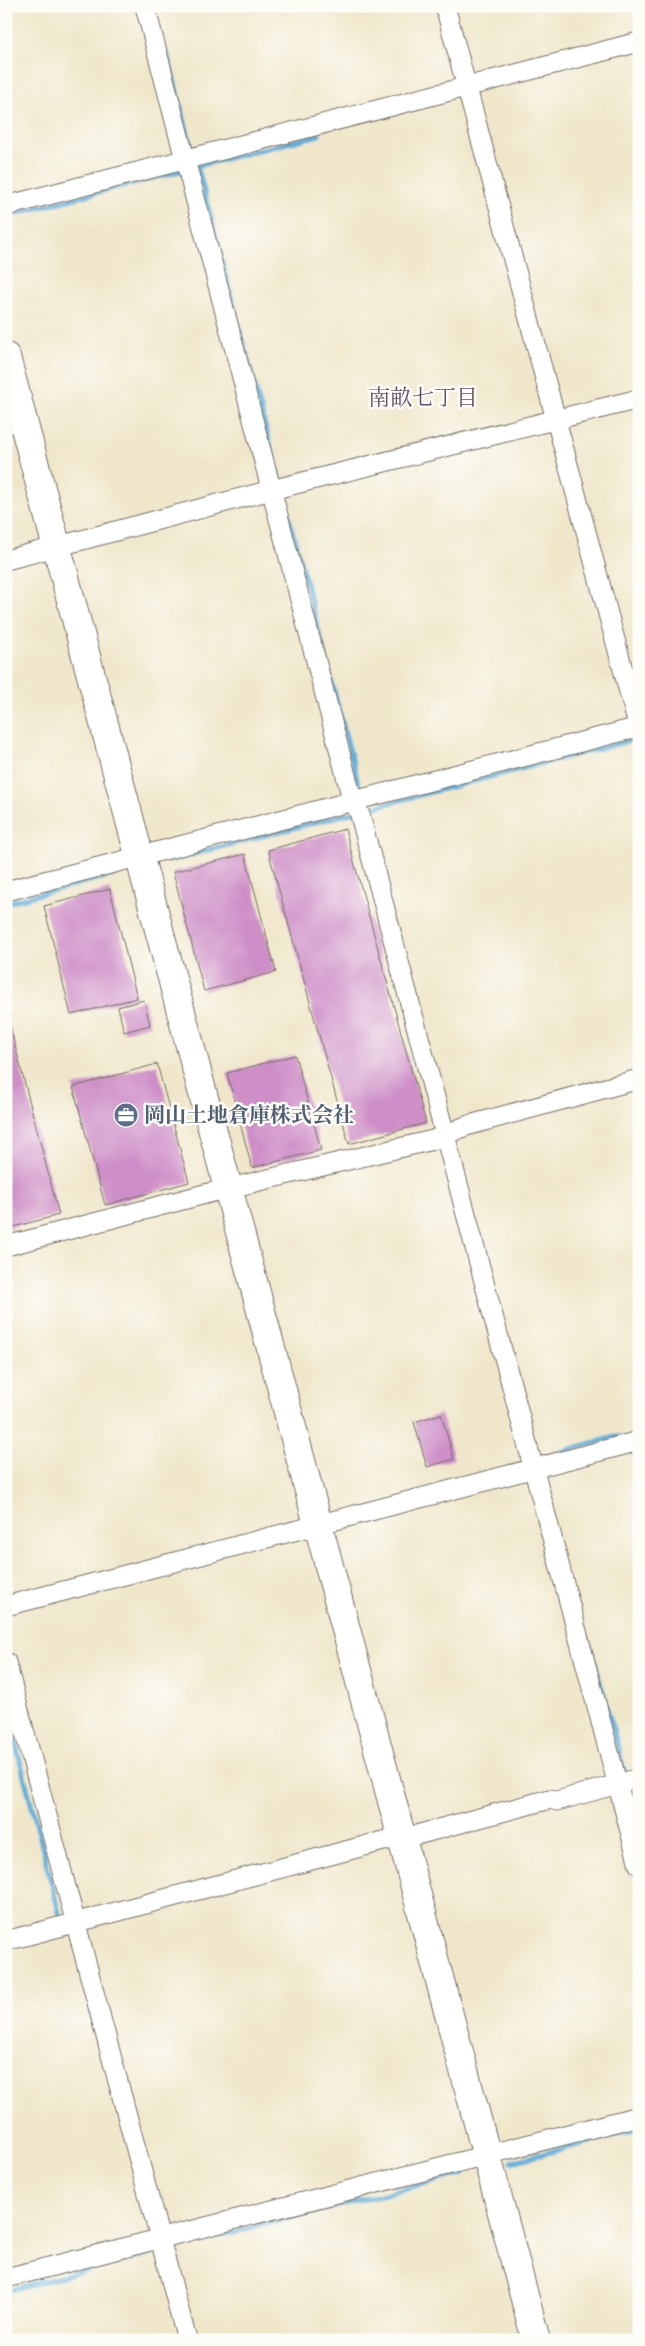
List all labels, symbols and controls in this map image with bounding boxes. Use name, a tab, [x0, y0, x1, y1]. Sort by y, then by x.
district label: 南畝七丁目	[368, 384, 478, 412]
office icon: 岡山土地倉庫株式会社	[113, 1102, 139, 1128]
place label: 岡山土地倉庫株式会社	[144, 1102, 354, 1129]

